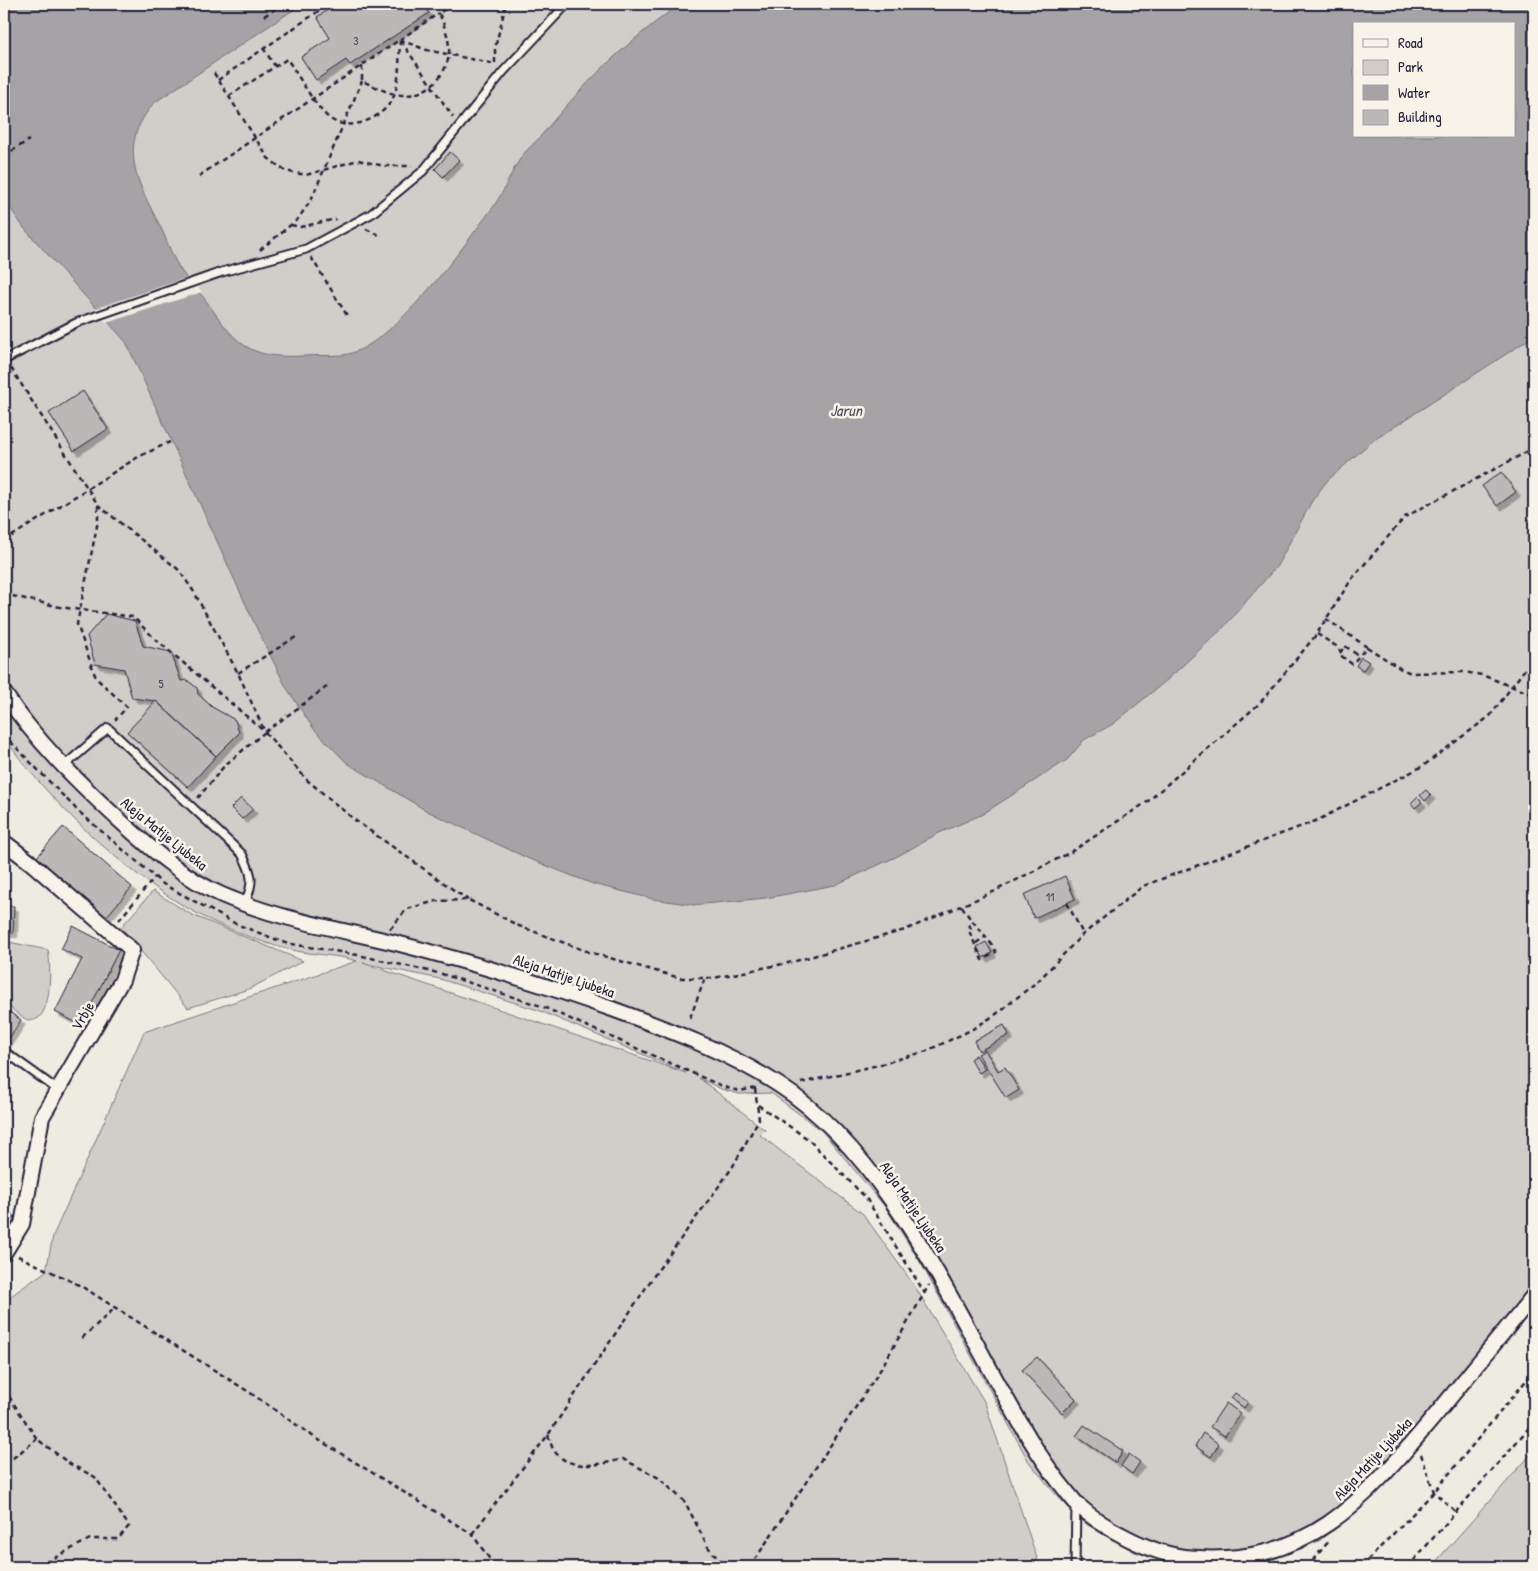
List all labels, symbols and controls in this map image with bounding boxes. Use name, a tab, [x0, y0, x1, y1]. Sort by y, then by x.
legend	[1353, 22, 1516, 138]
house number: 3	[353, 32, 359, 49]
text: Road	[1398, 32, 1423, 53]
text: Park	[1398, 56, 1423, 77]
text: Water	[1398, 82, 1430, 103]
text: Building	[1398, 106, 1442, 127]
water label: Jarun	[830, 399, 864, 421]
house number: 5	[158, 675, 164, 692]
street label: Aleja Matije Ljubeka	[117, 792, 212, 875]
house number: 11	[1046, 888, 1054, 905]
street label: Aleja Matije Ljubeka	[511, 948, 618, 1003]
street label: Vrbje	[66, 998, 99, 1034]
street label: Aleja Matije Ljubeka	[875, 1157, 952, 1257]
street label: Aleja Matije Ljubeka	[1329, 1413, 1416, 1505]

